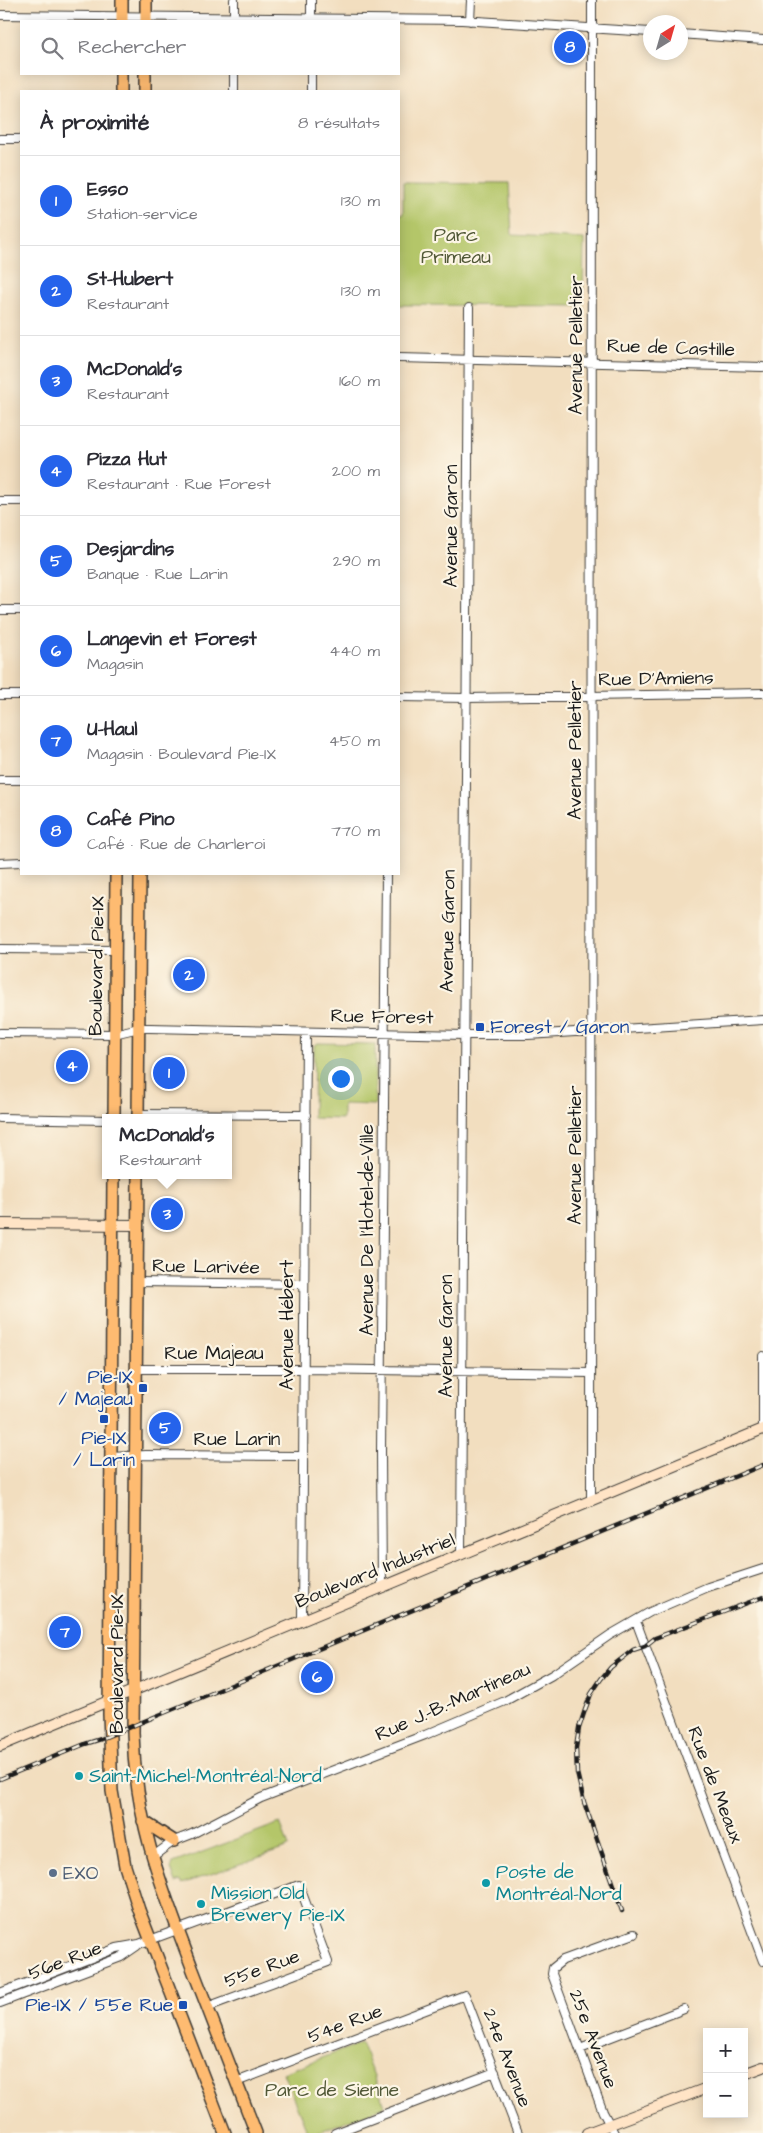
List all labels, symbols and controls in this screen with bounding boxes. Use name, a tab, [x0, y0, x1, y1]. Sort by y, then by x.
north arrow	[643, 15, 688, 60]
search box	[20, 20, 400, 75]
pin: 8	[554, 28, 586, 66]
icon: search	[38, 34, 66, 62]
text: Rechercher	[78, 34, 186, 61]
text: À proximité	[40, 108, 149, 137]
text: 8 résultats	[298, 112, 380, 134]
text: Esso	[87, 176, 128, 203]
text: 1	[55, 190, 57, 212]
text: 130 m	[341, 190, 380, 212]
text: Station-service	[87, 203, 198, 225]
park label: Parc Primeau	[421, 222, 491, 271]
text: St-Hubert	[87, 266, 173, 293]
street label: Avenue Pelletier	[563, 275, 590, 415]
text: 2	[51, 280, 61, 302]
text: 130 m	[341, 280, 380, 302]
text: Restaurant	[87, 293, 169, 315]
street label: Rue de Castille	[606, 332, 736, 364]
text: McDonald's	[87, 356, 182, 383]
text: 3	[52, 370, 60, 392]
text: 160 m	[339, 370, 380, 392]
text: Restaurant	[87, 383, 169, 405]
text: Pizza Hut	[87, 446, 167, 473]
text: 4	[51, 460, 61, 482]
text: 200 m	[332, 460, 380, 482]
street label: Avenue Garon	[438, 465, 465, 587]
text: Restaurant · Rue Forest	[87, 473, 271, 495]
text: Desjardins	[87, 536, 174, 563]
text: 5	[50, 550, 62, 572]
text: 290 m	[333, 550, 380, 572]
text: Banque · Rue Larin	[87, 563, 228, 585]
text: Langevin et Forest	[87, 626, 257, 653]
text: 6	[51, 640, 61, 662]
text: 440 m	[329, 640, 380, 662]
text: Magasin	[87, 653, 143, 675]
street label: Rue D'Amiens	[598, 664, 714, 694]
street label: Avenue Pelletier	[562, 680, 589, 820]
text: U-Haul	[87, 716, 137, 743]
text: 7	[51, 730, 61, 752]
text: 450 m	[329, 730, 380, 752]
text: Magasin · Boulevard Pie-IX	[87, 743, 276, 765]
text: Café Pino	[87, 806, 174, 833]
text: 8	[51, 820, 61, 842]
text: 770 m	[331, 820, 380, 842]
text: Café · Rue de Charleroi	[87, 833, 265, 855]
street label: Avenue Garon	[433, 869, 463, 993]
street label: Boulevard Pie-IX	[82, 896, 112, 1036]
pin: 2	[173, 956, 205, 994]
street label: Rue Forest	[330, 1003, 434, 1031]
place label: Forest / Garon	[490, 1014, 629, 1041]
marker: Forest / Garon	[474, 1021, 486, 1033]
pin: 4	[56, 1047, 88, 1085]
pin: 1	[153, 1054, 185, 1092]
your location	[328, 1066, 354, 1092]
street label: Avenue Pelletier	[562, 1085, 589, 1225]
popup	[102, 1114, 232, 1179]
text: McDonald's	[119, 1122, 215, 1149]
street label: Avenue De l'Hotel-de-Ville	[354, 1124, 381, 1336]
text: Restaurant	[119, 1149, 202, 1171]
pin: 3	[151, 1195, 183, 1233]
street label: Rue Larivée	[152, 1253, 260, 1281]
street label: Avenue Hébert	[274, 1260, 301, 1390]
street label: Avenue Garon	[433, 1275, 460, 1397]
street label: Rue Majeau	[164, 1340, 264, 1367]
place label: Pie-IX / Majeau	[58, 1364, 133, 1413]
marker: Pie-IX / Majeau	[137, 1382, 149, 1394]
pin: 5	[149, 1409, 181, 1447]
marker: Pie-IX / Larin	[98, 1413, 110, 1425]
place label: Pie-IX / Larin	[73, 1425, 135, 1474]
street label: Rue Larin	[194, 1426, 280, 1453]
street label: Boulevard Industriel	[291, 1527, 459, 1615]
street label: Boulevard Pie-IX	[104, 1594, 131, 1734]
pin: 7	[49, 1613, 81, 1651]
street label: Rue J.-B.-Martineau	[371, 1656, 535, 1748]
pin: 6	[301, 1658, 333, 1696]
street label: Rue de Meaux	[680, 1723, 750, 1847]
place label: Saint-Michel–Montréal-Nord	[89, 1763, 322, 1790]
marker: Saint-Michel–Montréal-Nord	[73, 1770, 85, 1782]
place label: Poste de Montréal-Nord	[496, 1859, 622, 1908]
place label: EXO	[63, 1860, 99, 1887]
marker: EXO	[47, 1867, 59, 1879]
marker: Poste de Montréal-Nord	[480, 1877, 492, 1889]
place label: Mission Old Brewery Pie-IX	[211, 1880, 345, 1930]
marker: Mission Old Brewery Pie-IX	[195, 1898, 207, 1910]
street label: 56e Rue	[24, 1935, 106, 1987]
street label: 55e Rue	[221, 1943, 303, 1995]
street label: 25e Avenue	[562, 1986, 624, 2092]
place label: Pie-IX / 55e Rue	[25, 1992, 173, 2019]
street label: 54e Rue	[304, 1997, 386, 2051]
marker: Pie-IX / 55e Rue	[177, 1999, 189, 2011]
street label: 24e Avenue	[476, 2005, 538, 2111]
map controls	[703, 2028, 748, 2118]
button: +	[703, 2028, 748, 2073]
button: −	[703, 2073, 748, 2118]
park label: Parc de Sienne	[265, 2077, 399, 2104]

